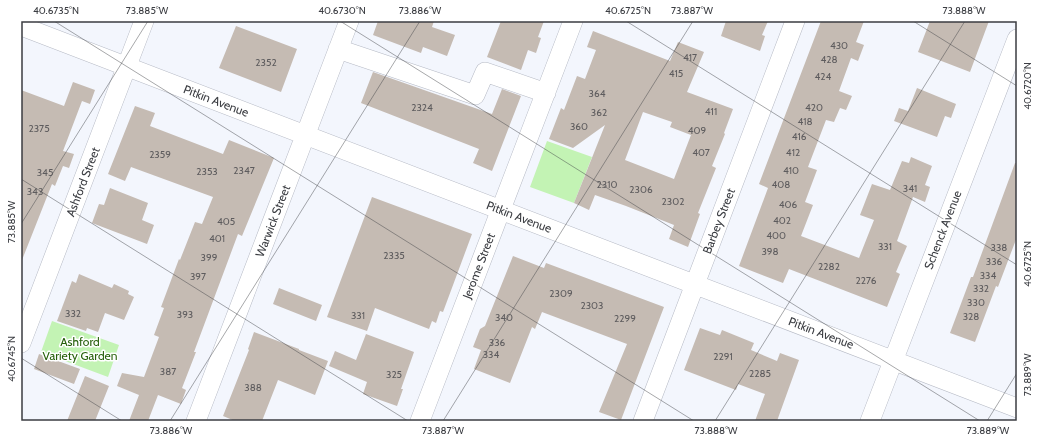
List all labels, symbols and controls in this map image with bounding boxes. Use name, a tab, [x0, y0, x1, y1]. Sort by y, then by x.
text: 40.6735°N	[33, 4, 79, 17]
text: 73.885°W	[126, 4, 169, 17]
text: 40.6730°N	[318, 4, 366, 17]
text: 73.886°W	[399, 4, 442, 17]
text: 40.6725°N	[605, 4, 651, 17]
text: 73.887°W	[671, 4, 714, 17]
text: 73.888°W	[942, 4, 986, 17]
house number: 430	[830, 39, 848, 52]
house number: 417	[683, 51, 697, 64]
house number: 428	[820, 53, 838, 66]
house number: 2352	[255, 56, 277, 69]
text: 40.6720°N	[1021, 62, 1034, 110]
house number: 415	[669, 67, 683, 80]
house number: 424	[815, 70, 832, 83]
street label: Pitkin Avenue	[181, 81, 251, 120]
house number: 364	[589, 87, 606, 100]
house number: 2324	[411, 101, 433, 114]
house number: 420	[805, 101, 823, 114]
house number: 411	[705, 105, 717, 118]
house number: 362	[591, 106, 607, 119]
house number: 418	[797, 115, 813, 128]
house number: 360	[570, 120, 588, 133]
house number: 2375	[28, 122, 50, 135]
house number: 409	[688, 124, 707, 137]
house number: 416	[792, 130, 807, 143]
street label: Ashford Street	[62, 145, 103, 219]
house number: 407	[692, 146, 710, 159]
house number: 412	[786, 146, 800, 159]
house number: 2359	[149, 148, 171, 161]
house number: 2347	[233, 164, 255, 177]
house number: 410	[783, 164, 799, 177]
house number: 2353	[196, 165, 218, 178]
house number: 345	[37, 166, 53, 179]
house number: 2310	[597, 178, 617, 191]
house number: 408	[772, 178, 790, 191]
house number: 341	[903, 182, 917, 195]
street label: Warwick Street	[252, 183, 293, 259]
house number: 2306	[629, 183, 653, 196]
house number: 343	[27, 185, 43, 198]
street label: Barbey Street	[699, 186, 738, 256]
street label: Schenck Avenue	[921, 188, 964, 271]
house number: 2302	[662, 195, 684, 208]
street label: Pitkin Avenue	[484, 197, 554, 236]
house number: 406	[779, 198, 798, 211]
text: 73.885°W	[5, 200, 18, 243]
house number: 402	[773, 214, 791, 227]
house number: 405	[217, 215, 235, 228]
house number: 400	[766, 229, 786, 242]
street label: Jerome Street	[459, 231, 498, 302]
house number: 401	[209, 232, 225, 245]
house number: 331	[878, 240, 892, 253]
house number: 338	[991, 241, 1007, 254]
text: 40.6725°N	[1021, 241, 1034, 287]
house number: 398	[761, 245, 779, 258]
house number: 2335	[383, 249, 405, 262]
house number: 399	[201, 251, 218, 264]
house number: 336	[986, 255, 1003, 268]
house number: 2282	[818, 260, 840, 273]
house number: 334	[980, 269, 997, 282]
house number: 397	[190, 270, 206, 283]
house number: 2276	[856, 274, 877, 287]
house number: 332	[973, 282, 989, 295]
house number: 2309	[549, 287, 573, 300]
house number: 330	[967, 296, 985, 309]
house number: 2303	[580, 299, 604, 312]
house number: 332	[65, 307, 81, 320]
house number: 393	[177, 308, 193, 321]
house number: 331	[351, 309, 365, 322]
house number: 328	[963, 310, 979, 323]
house number: 340	[495, 311, 513, 324]
house number: 2299	[614, 312, 636, 325]
street label: Pitkin Avenue	[786, 313, 856, 352]
park label: Ashford Variety Garden	[43, 334, 118, 363]
text: 40.6745°N	[5, 336, 18, 382]
house number: 336	[489, 336, 506, 349]
house number: 334	[483, 348, 500, 361]
house number: 2291	[713, 350, 733, 363]
text: 73.889°W	[1021, 353, 1034, 396]
house number: 387	[160, 365, 176, 378]
house number: 2285	[749, 367, 771, 380]
house number: 325	[386, 368, 402, 381]
house number: 388	[244, 381, 262, 394]
text: 73.886°W	[150, 424, 193, 437]
text: 73.887°W	[422, 424, 465, 437]
text: 73.888°W	[694, 424, 738, 437]
text: 73.889°W	[967, 424, 1010, 437]

